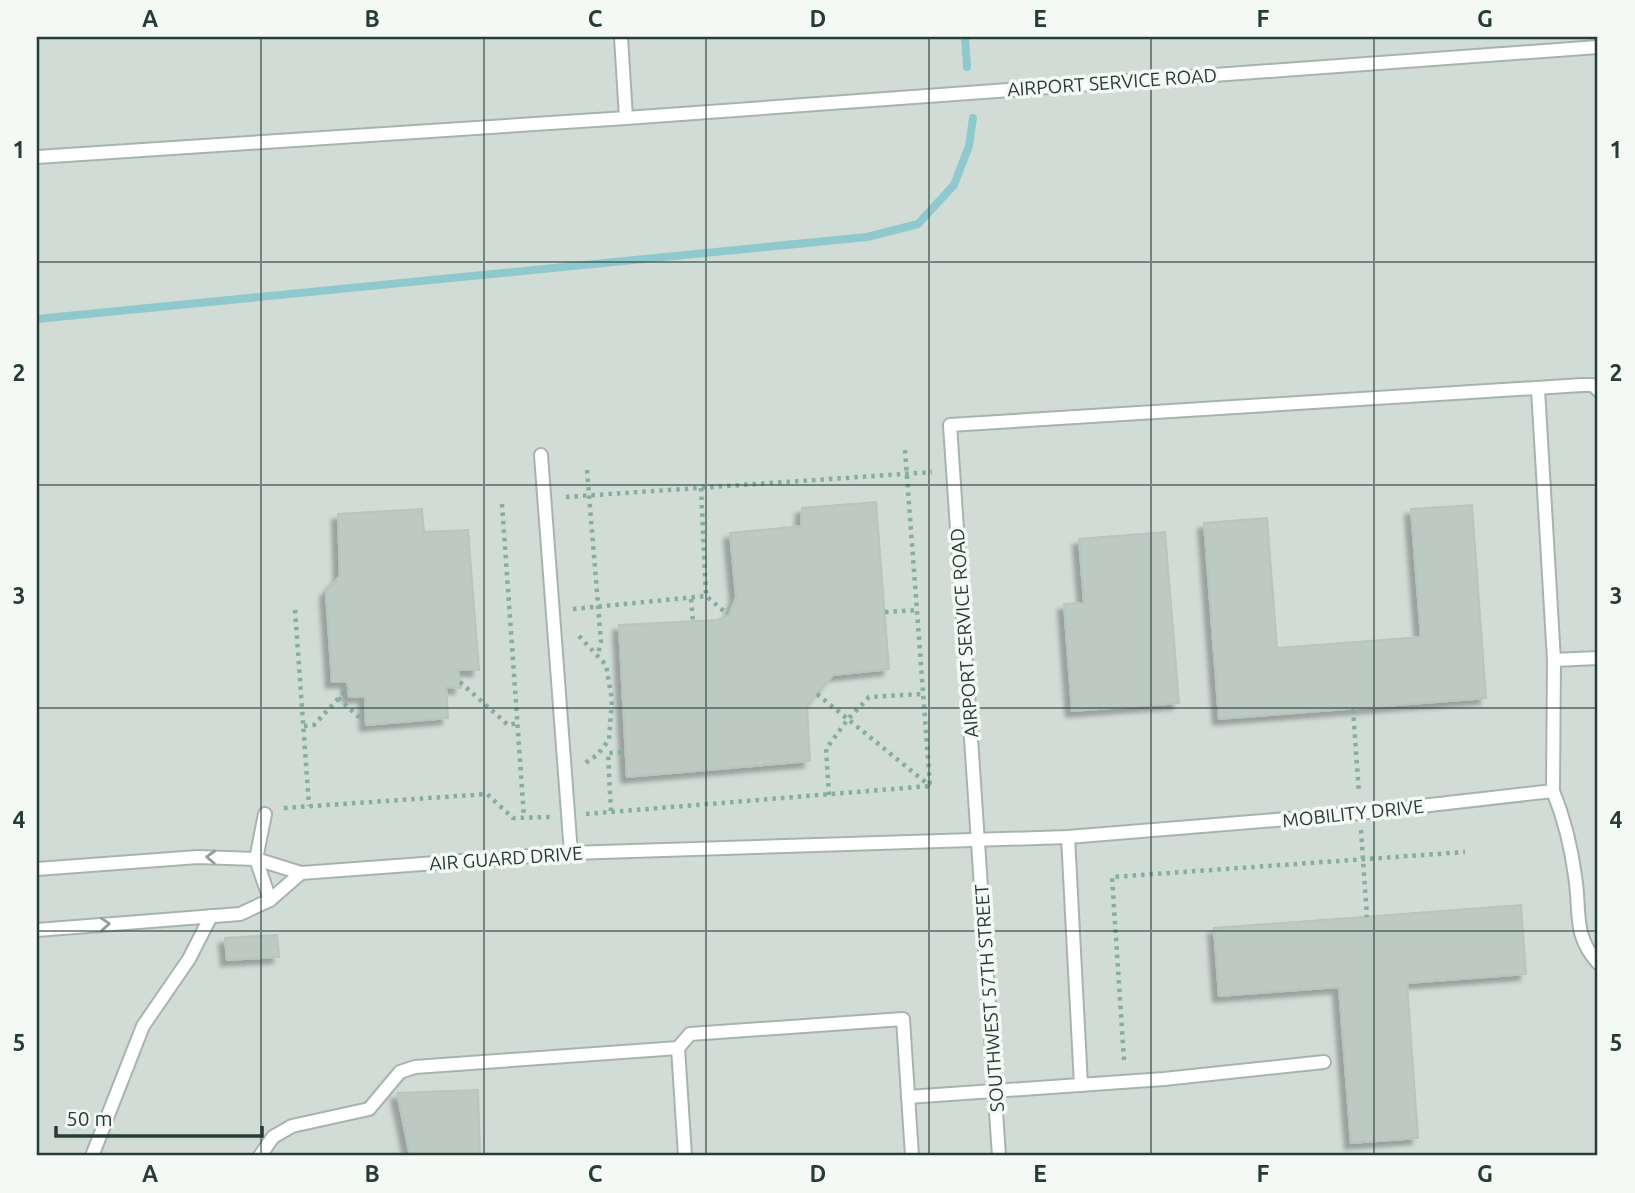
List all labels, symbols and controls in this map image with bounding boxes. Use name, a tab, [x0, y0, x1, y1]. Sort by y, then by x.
text: A	[142, 6, 158, 31]
text: B	[364, 6, 380, 31]
text: C	[588, 6, 603, 31]
text: D	[810, 6, 826, 31]
text: E	[1033, 6, 1047, 31]
text: F	[1257, 6, 1270, 31]
text: G	[1477, 6, 1493, 31]
street label: AIRPORT SERVICE ROAD	[1006, 64, 1218, 100]
text: 1	[13, 137, 25, 162]
text: 1	[1610, 137, 1622, 162]
text: 2	[13, 360, 25, 385]
text: 2	[1610, 360, 1622, 385]
street label: AIRPORT SERVICE ROAD	[946, 527, 982, 739]
text: 3	[13, 583, 25, 608]
text: 3	[1610, 583, 1622, 608]
street label: MOBILITY DRIVE	[1281, 795, 1425, 831]
text: 4	[13, 807, 26, 832]
text: 4	[1610, 807, 1623, 832]
street label: AIR GUARD DRIVE	[429, 842, 583, 874]
one-way arrow	[205, 850, 216, 865]
street label: SOUTHWEST 57TH STREET	[970, 883, 1008, 1113]
one-way arrow	[100, 917, 111, 932]
text: 5	[13, 1030, 25, 1055]
text: 5	[1610, 1030, 1622, 1055]
scale bar	[56, 1095, 262, 1139]
text: 50 m	[66, 1106, 113, 1130]
text: A	[142, 1161, 158, 1186]
text: B	[364, 1161, 380, 1186]
text: C	[588, 1161, 603, 1186]
text: D	[810, 1161, 826, 1186]
text: E	[1033, 1161, 1047, 1186]
text: F	[1257, 1161, 1270, 1186]
text: G	[1477, 1161, 1493, 1186]

